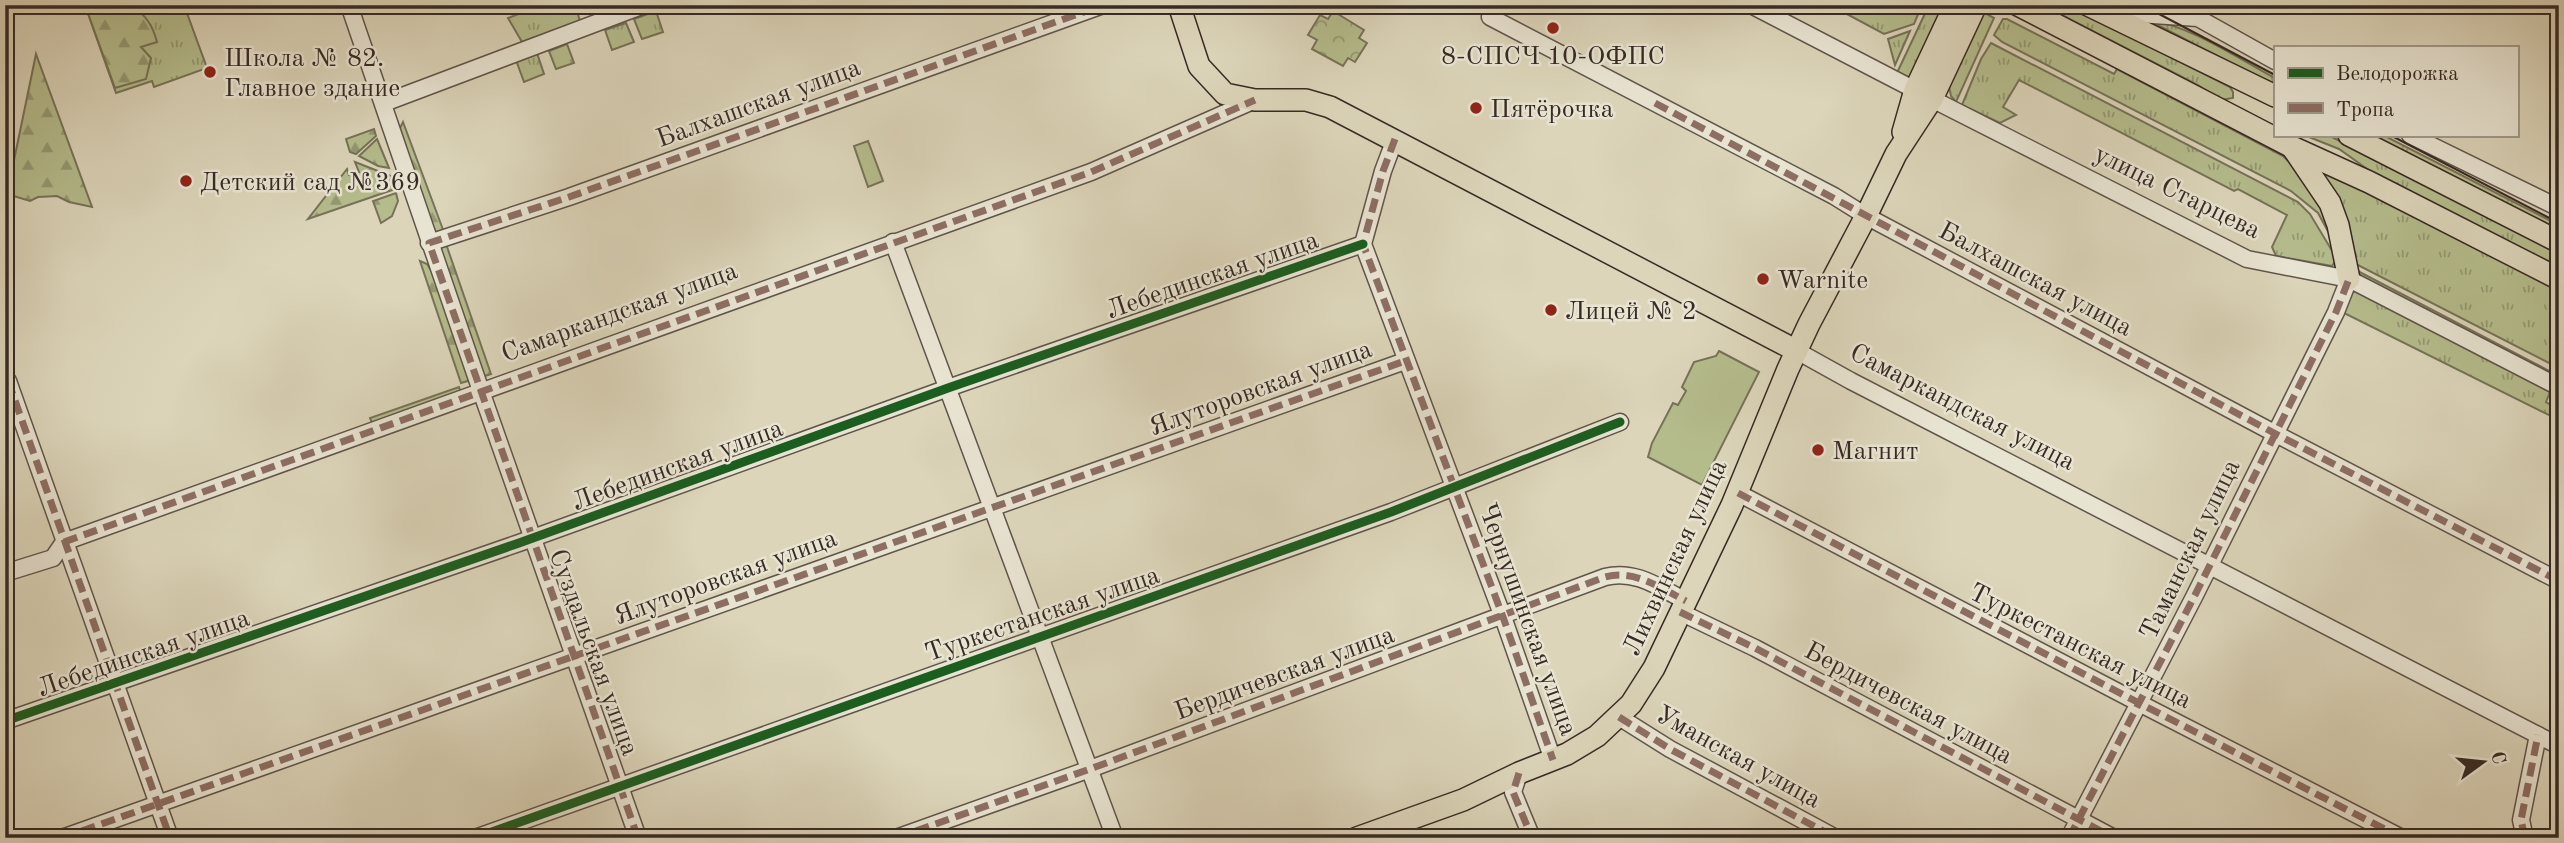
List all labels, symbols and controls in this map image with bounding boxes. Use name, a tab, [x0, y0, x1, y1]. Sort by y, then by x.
marker: 8-СПСЧ 10-ОФПС	[1545, 20, 1561, 36]
place label: 8-СПСЧ 10-ОФПС	[1441, 44, 1665, 70]
place label: Школа № 82. Главное здание	[224, 46, 400, 102]
legend	[2274, 46, 2518, 136]
street label: Балхашская улица	[653, 55, 864, 153]
marker: Школа № 82. Главное здание	[202, 64, 218, 80]
text: Велодорожка	[2336, 64, 2459, 85]
place label: Пятёрочка	[1490, 97, 1614, 123]
marker: Пятёрочка	[1468, 100, 1484, 116]
text: Тропа	[2336, 100, 2394, 121]
street label: улица Старцева	[2090, 141, 2264, 244]
place label: Детский сад №369	[200, 170, 420, 196]
marker: Детский сад №369	[178, 173, 194, 189]
street label: Балхашская улица	[1934, 218, 2136, 342]
street label: Лебединская улица	[1103, 227, 1322, 324]
street label: Самаркандская улица	[498, 258, 741, 368]
place label: Warnite	[1777, 268, 1868, 294]
marker: Warnite	[1755, 271, 1771, 287]
place label: Лицей № 2	[1565, 299, 1697, 325]
marker: Лицей № 2	[1543, 302, 1559, 318]
street label: Ялуторовская улица	[1146, 336, 1376, 441]
street label: Самаркандская улица	[1845, 340, 2079, 476]
street label: Лебединская улица	[569, 416, 787, 516]
place label: Магнит	[1832, 439, 1918, 465]
marker: Магнит	[1810, 442, 1826, 458]
street label: Лихвинская улица	[1619, 456, 1733, 660]
street label: Таманская улица	[2136, 456, 2246, 644]
street label: Чернушинская улица	[1473, 500, 1581, 739]
street label: Ялуторовская улица	[611, 525, 841, 630]
street label: Суздальская улица	[544, 546, 643, 760]
street label: Туркестанская улица	[922, 562, 1163, 667]
street label: Туркестанская улица	[1965, 579, 2196, 714]
street label: Лебединская улица	[34, 605, 253, 702]
street label: Бердичевская улица	[1171, 622, 1398, 726]
street label: Бердичевская улица	[1800, 638, 2017, 770]
street label: Уманская улица	[1651, 702, 1825, 814]
north arrow	[2448, 728, 2518, 798]
text: С	[2486, 750, 2508, 767]

